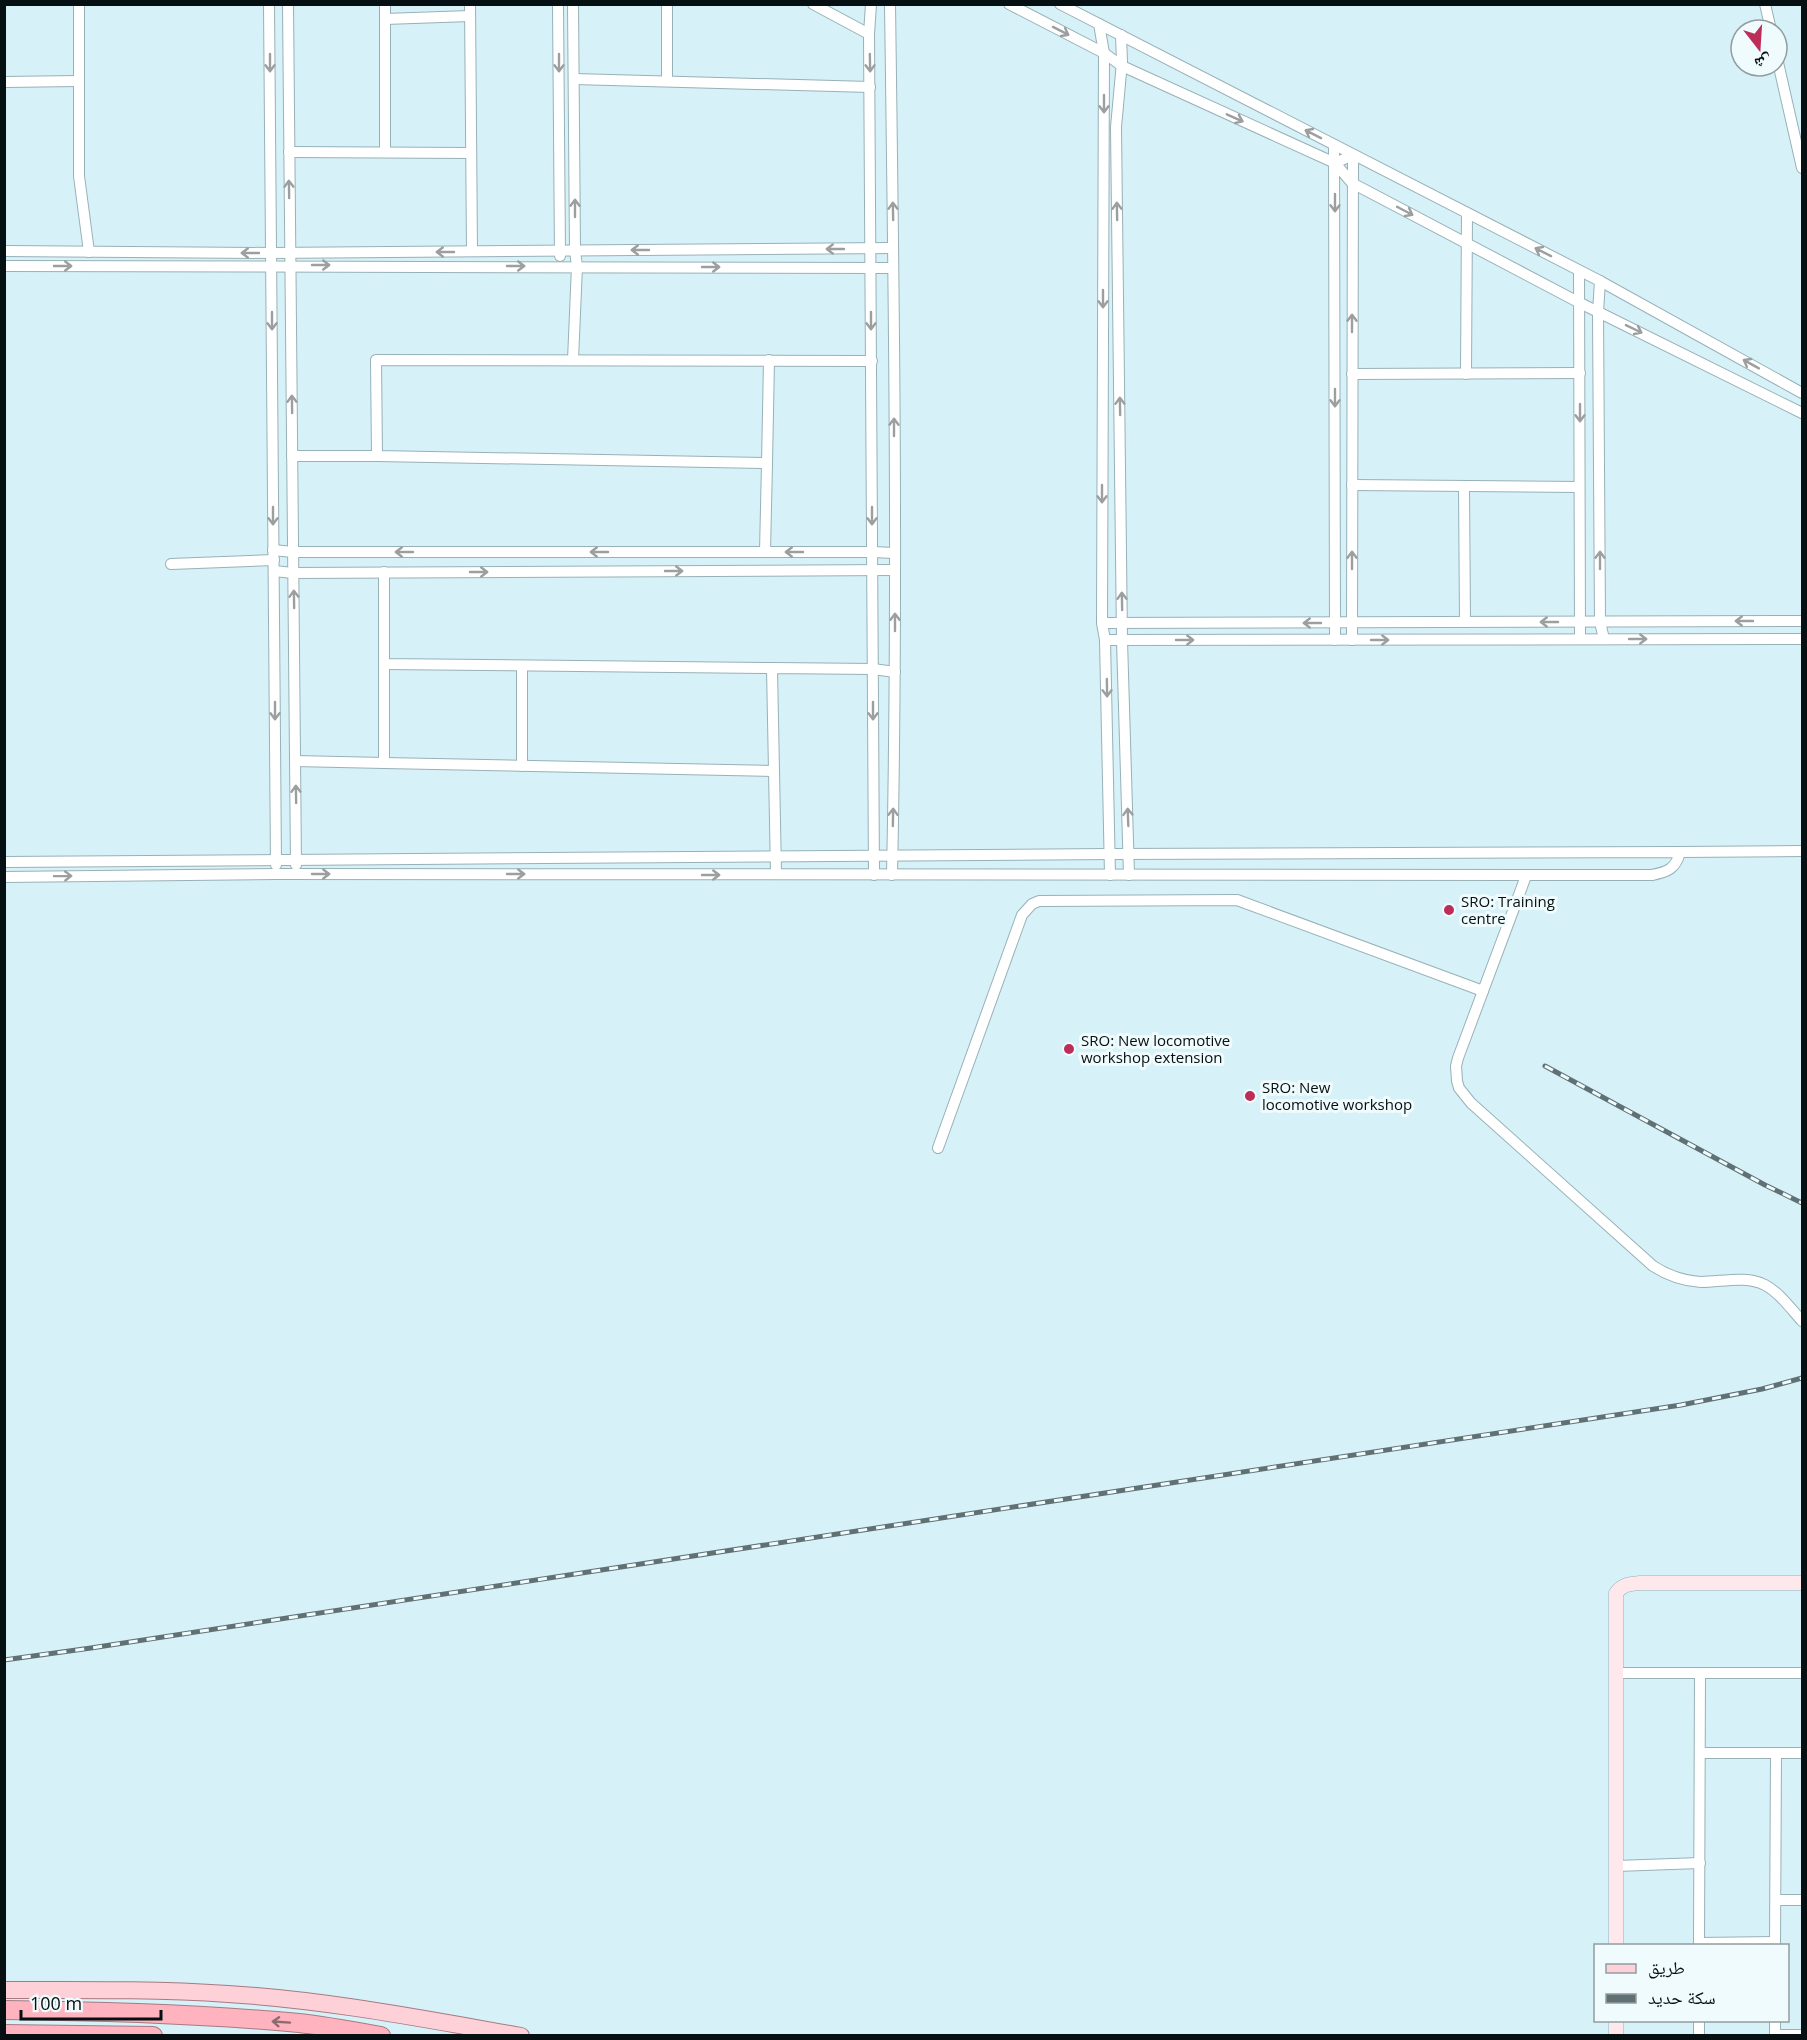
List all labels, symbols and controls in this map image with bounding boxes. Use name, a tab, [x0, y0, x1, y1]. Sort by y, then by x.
north arrow	[1729, 18, 1789, 78]
one-way arrow	[1052, 25, 1069, 37]
text: ش	[1752, 49, 1775, 75]
one-way arrow	[264, 52, 276, 72]
one-way arrow	[553, 52, 564, 72]
one-way arrow	[864, 52, 875, 72]
one-way arrow	[1098, 93, 1110, 113]
one-way arrow	[1226, 113, 1244, 124]
one-way arrow	[1305, 128, 1322, 140]
one-way arrow	[284, 179, 295, 199]
one-way arrow	[1329, 193, 1341, 213]
one-way arrow	[569, 198, 581, 218]
one-way arrow	[887, 201, 899, 221]
one-way arrow	[1112, 201, 1123, 221]
one-way arrow	[1395, 206, 1413, 217]
one-way arrow	[825, 243, 845, 255]
one-way arrow	[630, 244, 650, 256]
one-way arrow	[435, 246, 455, 258]
one-way arrow	[1534, 246, 1552, 257]
one-way arrow	[240, 247, 260, 259]
one-way arrow	[310, 259, 330, 271]
one-way arrow	[52, 260, 72, 272]
one-way arrow	[505, 260, 525, 272]
one-way arrow	[700, 261, 720, 273]
one-way arrow	[1097, 288, 1109, 308]
one-way arrow	[266, 310, 278, 330]
one-way arrow	[865, 310, 877, 330]
one-way arrow	[1346, 314, 1358, 334]
one-way arrow	[1624, 324, 1642, 336]
one-way arrow	[1743, 358, 1760, 370]
one-way arrow	[1329, 388, 1341, 408]
one-way arrow	[286, 395, 298, 415]
one-way arrow	[1114, 396, 1126, 416]
one-way arrow	[1574, 403, 1586, 423]
one-way arrow	[888, 417, 900, 437]
one-way arrow	[1096, 483, 1108, 503]
one-way arrow	[267, 505, 279, 525]
one-way arrow	[867, 505, 878, 525]
one-way arrow	[394, 546, 414, 558]
one-way arrow	[589, 546, 609, 558]
one-way arrow	[784, 546, 804, 558]
one-way arrow	[1346, 551, 1358, 571]
one-way arrow	[1594, 551, 1606, 571]
one-way arrow	[663, 565, 683, 577]
one-way arrow	[468, 566, 488, 578]
one-way arrow	[288, 590, 300, 610]
one-way arrow	[1116, 591, 1128, 611]
one-way arrow	[889, 612, 901, 632]
one-way arrow	[1735, 615, 1755, 627]
one-way arrow	[1540, 616, 1560, 628]
one-way arrow	[1303, 617, 1323, 629]
one-way arrow	[1627, 633, 1647, 645]
one-way arrow	[1174, 634, 1194, 646]
one-way arrow	[1369, 634, 1389, 646]
one-way arrow	[1101, 678, 1112, 698]
one-way arrow	[269, 700, 281, 720]
one-way arrow	[868, 700, 879, 720]
one-way arrow	[290, 785, 302, 805]
one-way arrow	[887, 807, 898, 827]
one-way arrow	[1122, 807, 1133, 827]
one-way arrow	[310, 868, 330, 880]
one-way arrow	[505, 868, 525, 880]
one-way arrow	[700, 869, 720, 880]
one-way arrow	[52, 870, 72, 882]
place label: SRO: Training centre	[1461, 891, 1555, 928]
marker: SRO: Training centre	[1442, 903, 1456, 917]
place label: SRO: New locomotive workshop extension	[1081, 1030, 1230, 1067]
marker: SRO: New locomotive workshop extension	[1062, 1042, 1076, 1056]
place label: SRO: New locomotive workshop	[1262, 1077, 1412, 1114]
marker: SRO: New locomotive workshop	[1243, 1089, 1257, 1103]
legend	[1594, 1944, 1789, 2022]
text: طريق	[1648, 1955, 1685, 1979]
scale bar	[21, 1983, 160, 2021]
text: سكة حديد	[1648, 1985, 1716, 2009]
text: 100 m	[30, 1991, 82, 2015]
one-way arrow	[272, 2016, 291, 2027]

